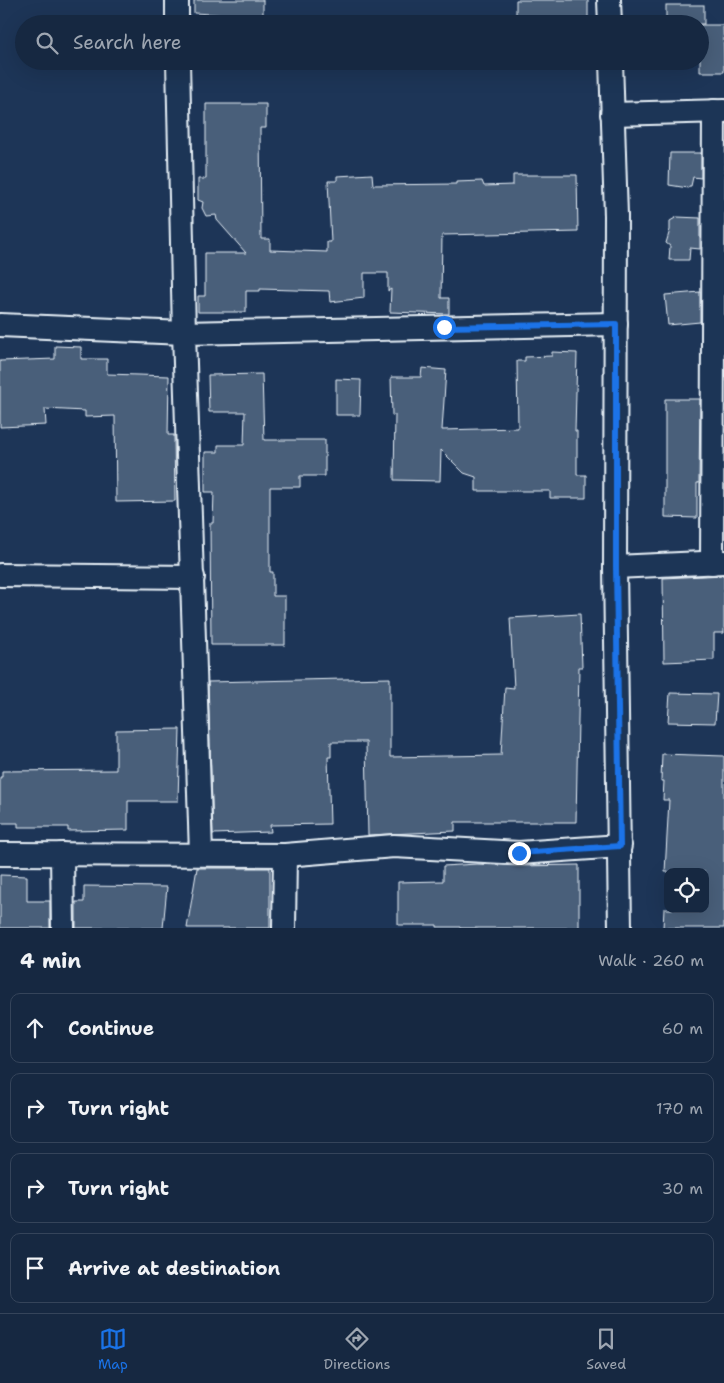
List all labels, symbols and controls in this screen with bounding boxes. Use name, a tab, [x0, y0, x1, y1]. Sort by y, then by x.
search box	[15, 15, 709, 70]
icon: search	[33, 29, 61, 57]
text: Search here	[73, 30, 182, 55]
route start	[433, 316, 456, 339]
route end	[508, 842, 531, 865]
map controls	[664, 868, 709, 913]
button: locate	[664, 868, 709, 913]
text: 4 min	[20, 947, 81, 975]
text: Walk · 260 m	[598, 950, 704, 971]
icon: ahead	[21, 1014, 49, 1042]
text: Continue	[68, 1016, 154, 1041]
text: 60 m	[662, 1018, 703, 1039]
icon: right	[21, 1094, 49, 1122]
text: Turn right	[68, 1096, 169, 1121]
text: 170 m	[656, 1098, 703, 1119]
icon: right	[21, 1174, 49, 1202]
text: Turn right	[68, 1176, 169, 1201]
text: 30 m	[662, 1178, 703, 1199]
icon: arrive	[21, 1254, 49, 1282]
text: Arrive at destination	[68, 1256, 280, 1281]
tab: Map	[98, 1325, 128, 1373]
tab: Directions	[324, 1325, 390, 1373]
tab: Saved	[586, 1325, 626, 1373]

